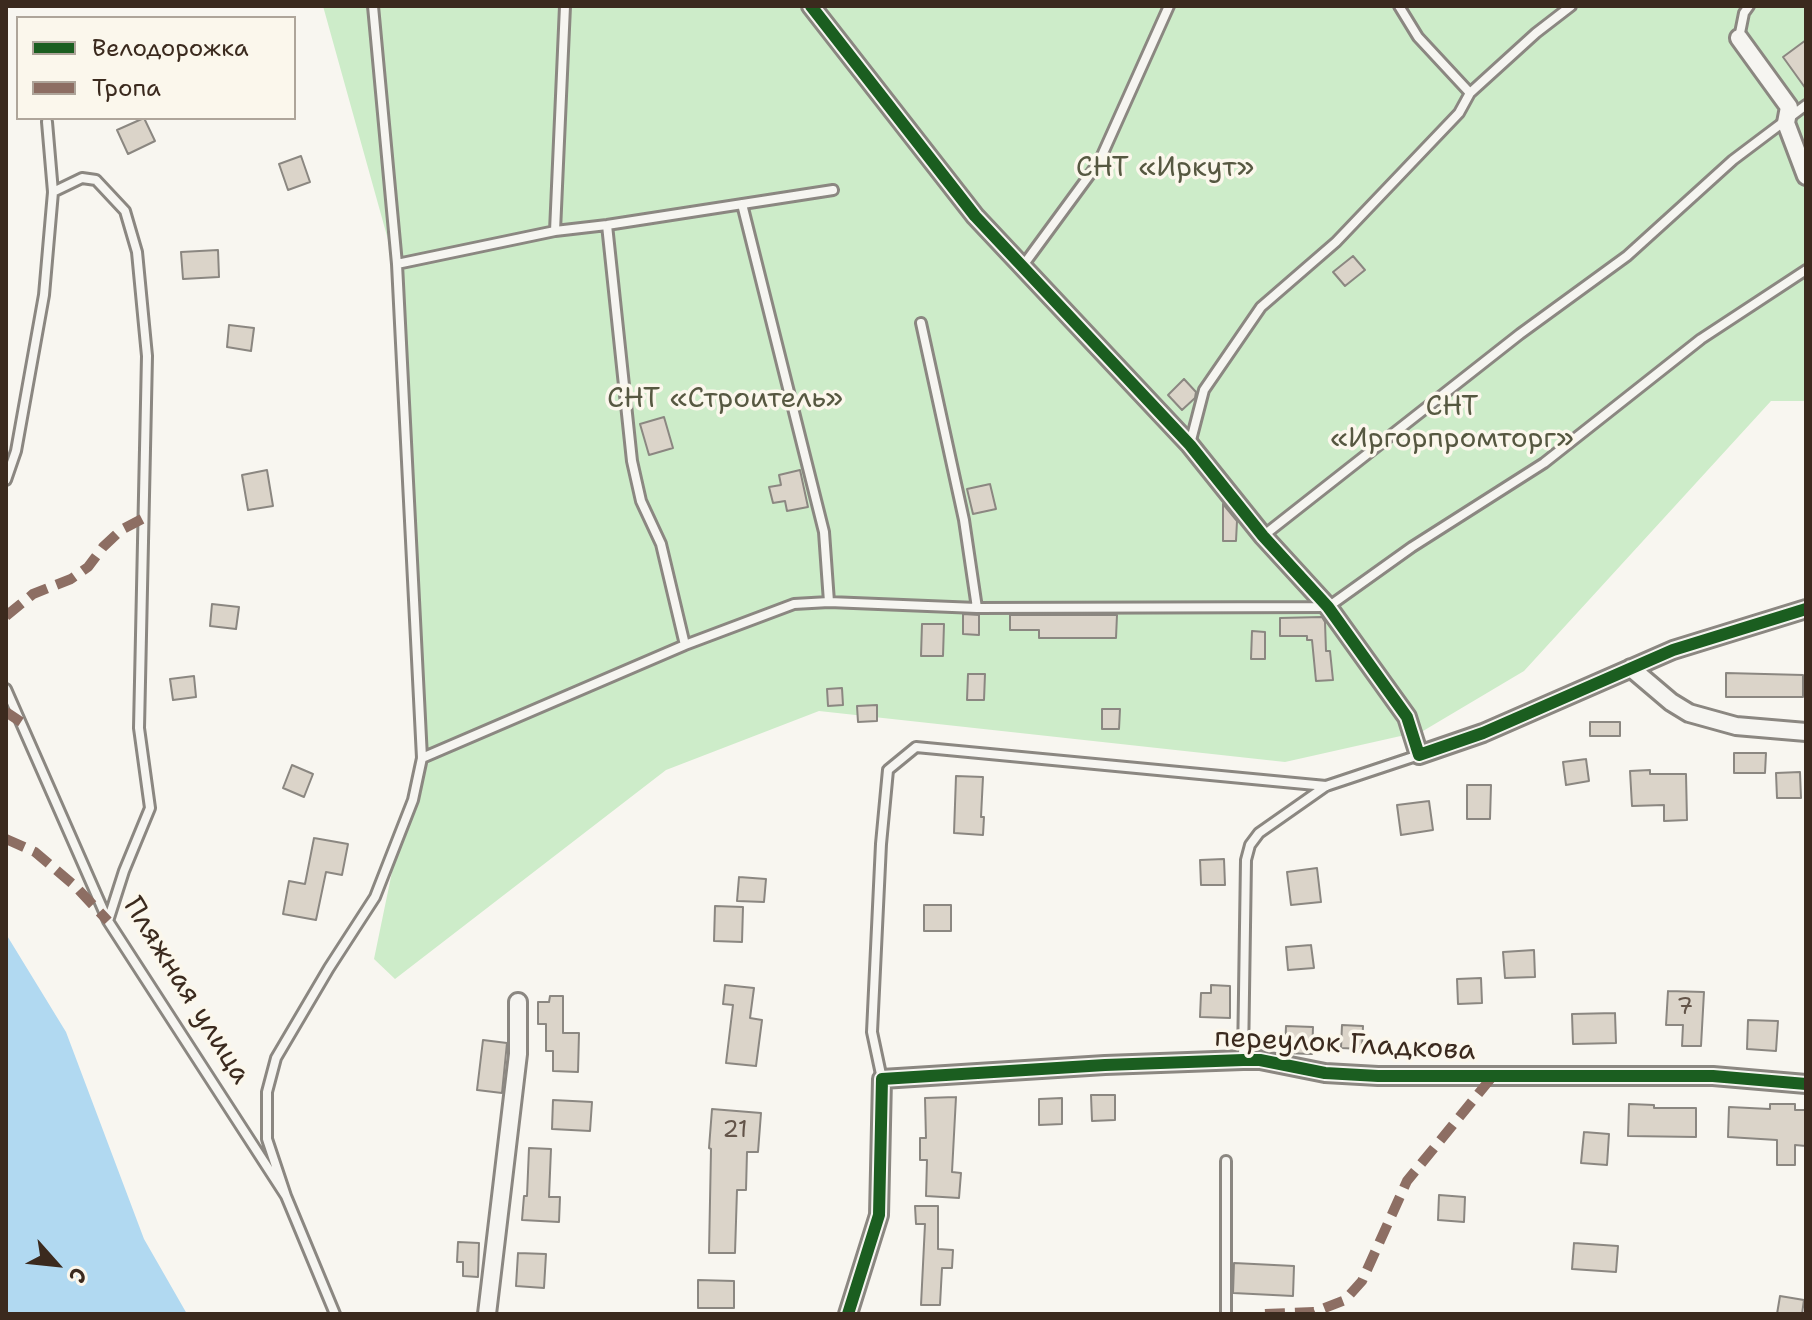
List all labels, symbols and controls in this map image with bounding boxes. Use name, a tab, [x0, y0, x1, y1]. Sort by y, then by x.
legend	[16, 16, 296, 120]
text: Велодорожка	[92, 32, 249, 64]
text: Тропа	[92, 72, 161, 104]
park label: СНТ «Иркут»	[1076, 152, 1254, 186]
park label: СНТ «Строитель»	[607, 383, 843, 417]
park label: СНТ «Иргорпромторг»	[1330, 391, 1574, 457]
street label: Пляжная улица	[115, 891, 257, 1091]
house number: 7	[1677, 994, 1693, 1022]
street label: переулок Гладкова	[1214, 1021, 1476, 1069]
house number: 21	[722, 1117, 748, 1145]
north arrow	[16, 1224, 96, 1304]
text: С	[62, 1263, 94, 1288]

